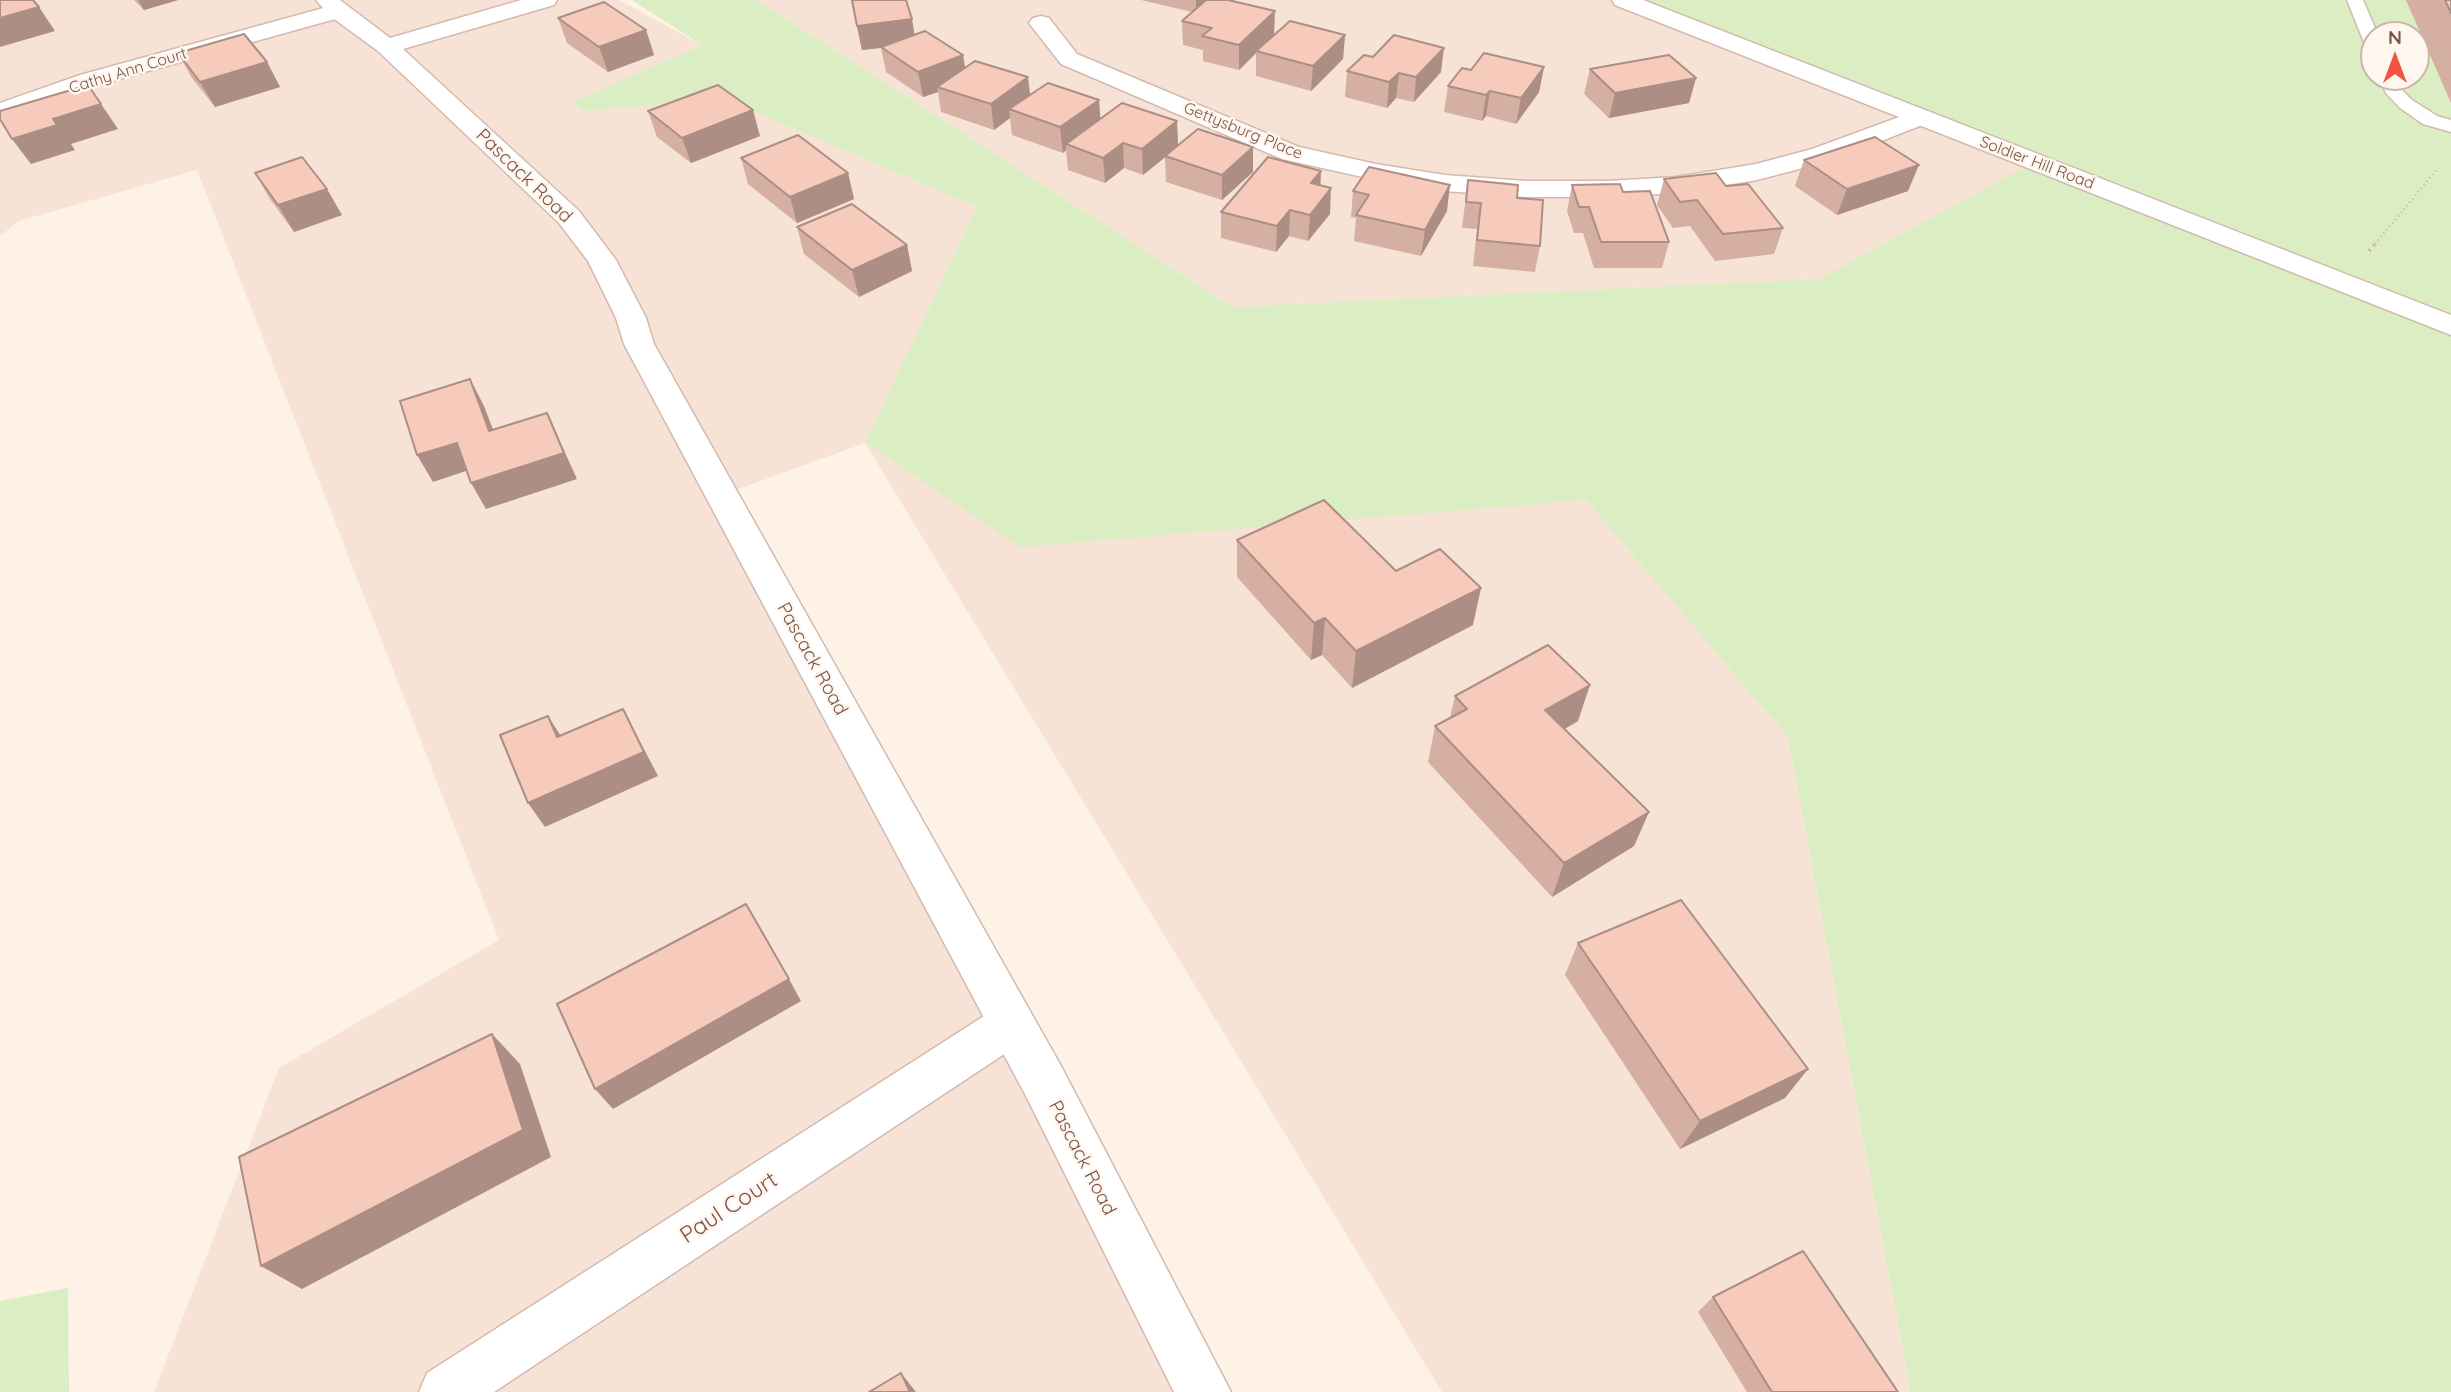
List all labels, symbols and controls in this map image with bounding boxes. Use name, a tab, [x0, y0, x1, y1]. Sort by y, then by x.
north arrow	[2360, 21, 2430, 91]
text: N	[2388, 25, 2402, 49]
street label: Cathy Ann Court	[67, 44, 189, 98]
street label: Gettysburg Place	[1181, 98, 1305, 164]
street label: Pascack Road	[471, 124, 577, 228]
street label: Soldier Hill Road	[1977, 132, 2097, 194]
street label: Pascack Road	[772, 599, 852, 719]
street label: Pascack Road	[1043, 1097, 1121, 1219]
street label: Paul Court	[675, 1166, 783, 1250]

